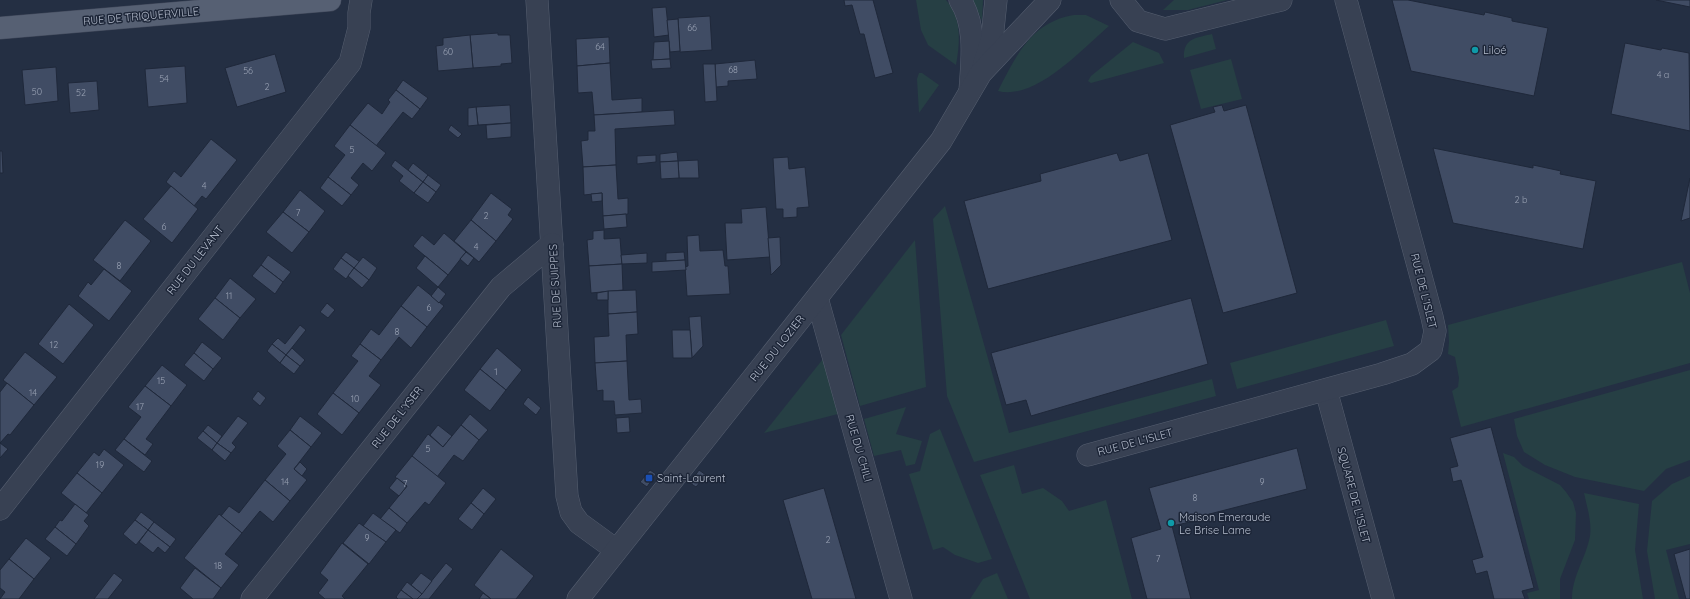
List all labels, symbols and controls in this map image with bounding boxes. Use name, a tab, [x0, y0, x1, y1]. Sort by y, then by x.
street label: RUE DE TRIQUERVILLE	[83, 4, 199, 28]
house number: 66	[687, 22, 697, 33]
house number: 64	[595, 41, 605, 52]
place label: Liloé	[1483, 43, 1507, 57]
marker: Liloé	[1470, 45, 1480, 55]
house number: 60	[443, 46, 453, 57]
house number: 68	[728, 64, 738, 75]
house number: 56	[243, 65, 253, 76]
house number: 4 a	[1657, 69, 1669, 80]
house number: 54	[159, 73, 169, 84]
house number: 2	[265, 81, 270, 92]
house number: 50	[32, 86, 42, 97]
house number: 52	[76, 87, 86, 98]
house number: 5	[350, 144, 355, 155]
house number: 4	[202, 180, 207, 191]
house number: 2 b	[1515, 194, 1528, 205]
house number: 7	[296, 207, 301, 218]
house number: 2	[484, 210, 489, 221]
house number: 6	[162, 221, 167, 232]
street label: RUE DU LEVANT	[164, 222, 227, 297]
house number: 4	[474, 241, 479, 252]
street label: RUE DE SUIPPES	[546, 244, 564, 328]
street label: RUE DE L’ISLET	[1408, 252, 1440, 331]
house number: 8	[117, 260, 122, 271]
house number: 11	[226, 290, 232, 301]
house number: 6	[427, 302, 432, 313]
street label: RUE DU LOZIER	[747, 312, 807, 384]
house number: 8	[395, 326, 400, 337]
house number: 12	[50, 339, 58, 350]
house number: 1	[494, 366, 498, 377]
house number: 15	[157, 375, 165, 386]
street label: RUE DE L'YSER	[368, 383, 426, 451]
house number: 14	[29, 387, 37, 398]
house number: 10	[351, 393, 359, 404]
house number: 17	[136, 401, 144, 412]
street label: RUE DU CHILI	[843, 413, 875, 483]
street label: RUE DE L’ISLET	[1096, 425, 1174, 459]
house number: 5	[426, 443, 431, 454]
street label: SQUARE DE L'ISLET	[1334, 445, 1374, 545]
house number: 19	[96, 459, 104, 470]
place label: Saint-Laurent	[657, 471, 726, 485]
marker: Saint-Laurent	[644, 473, 654, 483]
house number: 14	[281, 476, 289, 487]
house number: 9	[1259, 476, 1265, 487]
house number: 7	[403, 478, 408, 489]
house number: 8	[1193, 492, 1198, 503]
place label: Maison Emeraude Le Brise Lame	[1179, 510, 1271, 537]
marker: Maison Emeraude Le Brise Lame	[1166, 518, 1176, 528]
house number: 9	[364, 532, 370, 543]
house number: 2	[826, 534, 831, 545]
house number: 7	[1156, 553, 1161, 564]
house number: 18	[214, 560, 222, 571]

